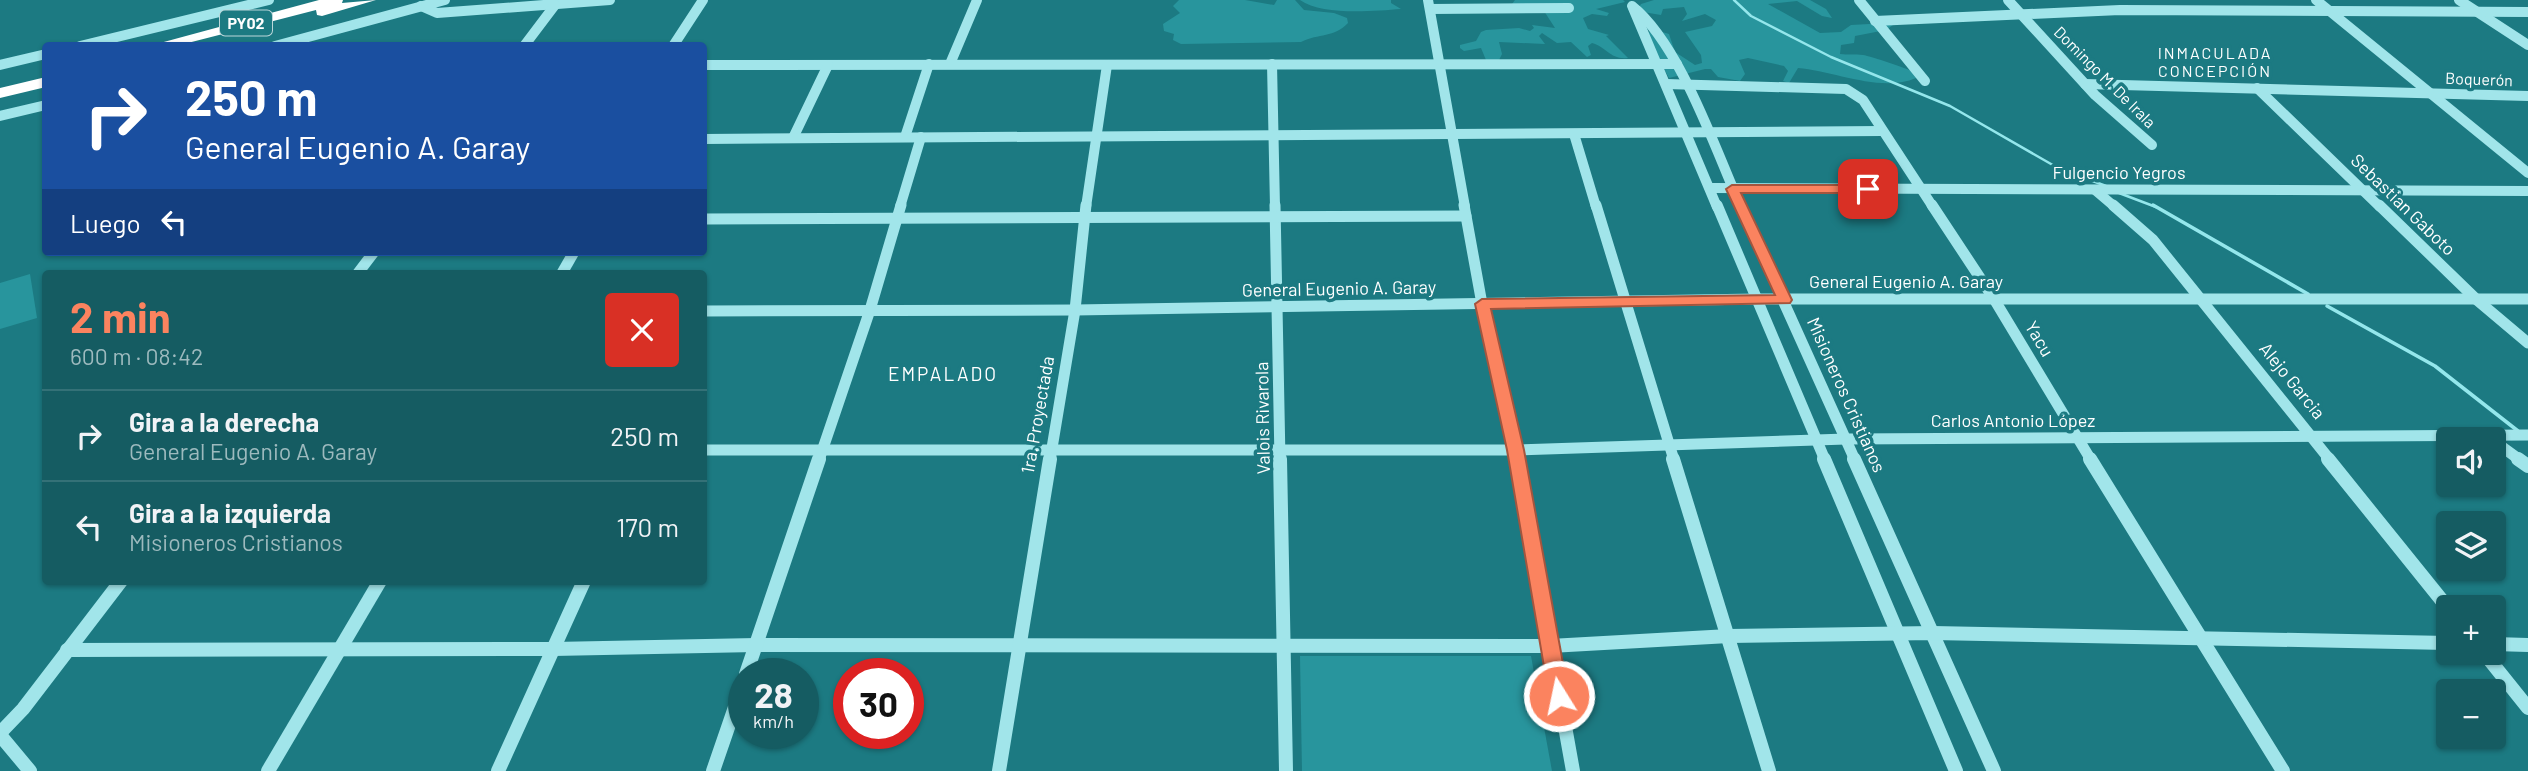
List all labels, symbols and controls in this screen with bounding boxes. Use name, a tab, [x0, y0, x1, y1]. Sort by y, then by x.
road number: PY02	[220, 10, 272, 36]
street label: Domingo M. De Irala	[2051, 22, 2160, 131]
district label: INMACULADA CONCEPCIÓN	[2158, 43, 2272, 80]
text: 250 m	[185, 67, 318, 126]
street label: Boquerón	[2445, 68, 2513, 89]
icon: right	[70, 70, 161, 161]
text: General Eugenio A. Garay	[185, 127, 530, 165]
street label: Sebastian Gaboto	[2347, 149, 2461, 260]
pin	[1838, 159, 1898, 219]
street label: Fulgencio Yegros	[2052, 161, 2186, 183]
icon: arrive	[1849, 170, 1887, 208]
icon: left	[155, 203, 193, 241]
text: Luego	[70, 207, 141, 238]
street label: General Eugenio A. Garay	[1809, 270, 2003, 292]
street label: General Eugenio A. Garay	[1242, 275, 1436, 301]
text: 2 min	[70, 291, 171, 341]
button: close	[605, 293, 679, 367]
street label: Misioneros Cristianos	[1803, 314, 1891, 475]
street label: Yacu	[2021, 317, 2059, 360]
street label: Alejo Garcia	[2255, 338, 2330, 423]
text: 600 m · 08:42	[70, 342, 203, 370]
street label: 1ra. Proyectada	[1016, 354, 1058, 475]
district label: EMPALADO	[888, 362, 998, 385]
street label: Valois Rivarola	[1250, 362, 1274, 474]
text: Gira a la derecha	[129, 406, 319, 437]
street label: Carlos Antonio López	[1931, 409, 2095, 431]
icon: right	[70, 417, 108, 455]
text: 250 m	[610, 420, 679, 451]
map controls	[2436, 427, 2506, 749]
button: sound	[2436, 427, 2506, 497]
text: General Eugenio A. Garay	[129, 437, 377, 465]
text: Gira a la izquierda	[129, 497, 331, 528]
icon: left	[70, 508, 108, 546]
text: 170 m	[616, 511, 679, 542]
button: layers	[2436, 511, 2506, 581]
text: Misioneros Cristianos	[129, 528, 343, 556]
button: +	[2436, 595, 2506, 665]
speed limit sign: 30	[833, 658, 924, 749]
position arrow	[1522, 659, 1596, 733]
text: 28	[754, 673, 793, 715]
button: −	[2436, 679, 2506, 749]
text: km/h	[753, 710, 794, 732]

